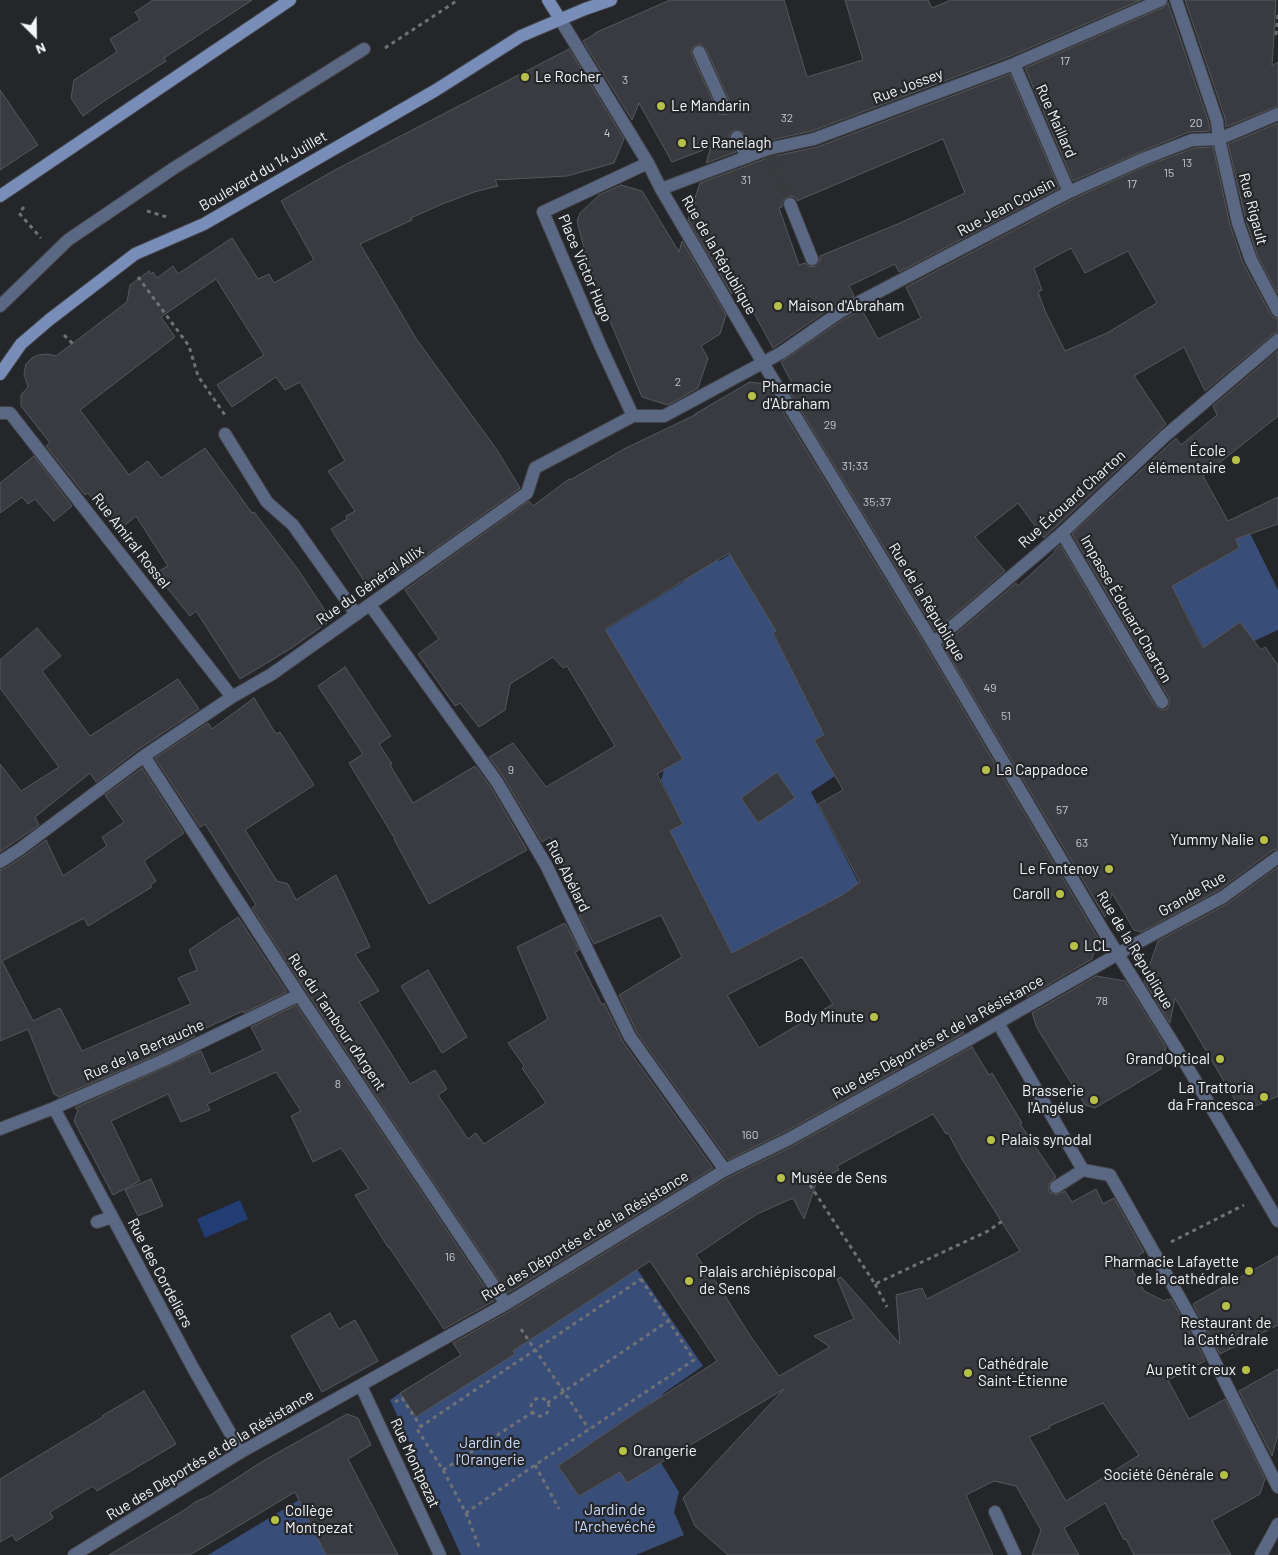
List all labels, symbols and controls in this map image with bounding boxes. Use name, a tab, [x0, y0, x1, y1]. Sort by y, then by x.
north arrow	[10, 10, 60, 60]
text: N	[33, 40, 49, 59]
house number: 17	[1060, 54, 1070, 68]
street label: Rue Jossey	[870, 64, 946, 108]
place label: Le Rocher	[535, 68, 601, 86]
marker: Le Rocher	[519, 71, 531, 83]
house number: 3	[622, 73, 628, 87]
street label: Rue Maillard	[1032, 81, 1080, 161]
place label: Le Mandarin	[671, 97, 750, 115]
marker: Le Mandarin	[655, 100, 667, 112]
house number: 32	[781, 111, 793, 125]
house number: 20	[1189, 116, 1203, 130]
house number: 4	[604, 126, 610, 140]
street label: Boulevard du 14 Juillet	[196, 127, 330, 215]
place label: Le Ranelagh	[692, 134, 772, 152]
marker: Le Ranelagh	[676, 137, 688, 149]
house number: 13	[1182, 156, 1192, 170]
house number: 15	[1164, 166, 1174, 180]
street label: Rue Rigault	[1235, 171, 1271, 247]
house number: 31	[741, 173, 751, 187]
street label: Rue Jean Cousin	[954, 174, 1058, 240]
house number: 17	[1127, 177, 1137, 191]
street label: Rue de la République	[678, 192, 760, 318]
street label: Place Victor Hugo	[554, 211, 616, 325]
place label: Maison d'Abraham	[788, 297, 905, 315]
marker: Maison d'Abraham	[772, 300, 784, 312]
house number: 2	[675, 375, 681, 389]
place label: Pharmacie d'Abraham	[762, 378, 832, 413]
marker: Pharmacie d'Abraham	[746, 390, 758, 402]
house number: 29	[824, 418, 836, 432]
place label: École élémentaire	[1148, 442, 1226, 477]
street label: Rue Édouard Charton	[1015, 446, 1129, 552]
marker: École élémentaire	[1230, 454, 1242, 466]
house number: 31;33	[842, 459, 868, 473]
street label: Rue Amiral Rossel	[88, 490, 174, 592]
house number: 35;37	[863, 495, 891, 509]
street label: Impasse Édouard Charton	[1076, 532, 1176, 686]
street label: Rue de la République	[885, 540, 969, 664]
street label: Rue du Général Allix	[313, 541, 427, 629]
house number: 49	[984, 681, 996, 695]
house number: 51	[1001, 709, 1011, 723]
place label: La Cappadoce	[996, 761, 1088, 779]
house number: 9	[508, 763, 514, 777]
marker: La Cappadoce	[980, 764, 992, 776]
house number: 57	[1056, 803, 1068, 817]
place label: Yummy Nalie	[1170, 831, 1254, 849]
marker: Yummy Nalie	[1258, 834, 1270, 846]
house number: 63	[1076, 836, 1088, 850]
street label: Rue Abélard	[542, 837, 594, 915]
place label: Le Fontenoy	[1019, 860, 1099, 878]
marker: Le Fontenoy	[1103, 863, 1115, 875]
street label: Grande Rue	[1155, 868, 1229, 920]
place label: Caroll	[1013, 885, 1050, 903]
marker: Caroll	[1054, 888, 1066, 900]
street label: Rue de la République	[1093, 888, 1177, 1012]
place label: LCL	[1084, 937, 1110, 955]
marker: LCL	[1068, 940, 1080, 952]
street label: Rue du Tambour d'Argent	[284, 950, 390, 1094]
street label: Rue des Déportés et de la Résistance	[829, 971, 1047, 1103]
house number: 78	[1096, 994, 1108, 1008]
place label: Body Minute	[784, 1008, 864, 1026]
marker: Body Minute	[868, 1011, 880, 1023]
street label: Rue de la Bertauche	[81, 1015, 207, 1085]
place label: GrandOptical	[1126, 1050, 1210, 1068]
marker: GrandOptical	[1214, 1053, 1226, 1065]
house number: 8	[335, 1077, 341, 1091]
place label: La Trattoria da Francesca	[1167, 1079, 1254, 1114]
place label: Brasserie l'Angélus	[1022, 1082, 1084, 1117]
marker: La Trattoria da Francesca	[1258, 1091, 1270, 1103]
marker: Brasserie l'Angélus	[1088, 1094, 1100, 1106]
house number: 160	[741, 1128, 759, 1142]
place label: Palais synodal	[1001, 1131, 1092, 1149]
marker: Palais synodal	[985, 1134, 997, 1146]
street label: Rue des Déportés et de la Résistance	[478, 1167, 692, 1305]
place label: Musée de Sens	[791, 1169, 887, 1187]
marker: Musée de Sens	[775, 1172, 787, 1184]
street label: Rue des Cordeliers	[124, 1215, 196, 1331]
house number: 16	[445, 1250, 455, 1264]
place label: Pharmacie Lafayette de la cathédrale	[1104, 1253, 1239, 1288]
place label: Palais archiépiscopal de Sens	[699, 1263, 836, 1298]
marker: Pharmacie Lafayette de la cathédrale	[1243, 1265, 1255, 1277]
marker: Palais archiépiscopal de Sens	[683, 1275, 695, 1287]
marker: Restaurant de la Cathédrale	[1220, 1300, 1232, 1312]
place label: Restaurant de la Cathédrale	[1180, 1314, 1272, 1349]
place label: Cathédrale Saint-Étienne	[978, 1355, 1068, 1390]
place label: Au petit creux	[1146, 1361, 1236, 1379]
marker: Au petit creux	[1240, 1364, 1252, 1376]
marker: Cathédrale Saint-Étienne	[962, 1367, 974, 1379]
street label: Rue des Déportés et de la Résistance	[103, 1386, 317, 1524]
street label: Rue Montpezat	[386, 1415, 444, 1511]
park label: Jardin de l'Orangerie	[455, 1434, 525, 1469]
place label: Orangerie	[633, 1442, 697, 1460]
marker: Orangerie	[617, 1445, 629, 1457]
place label: Société Générale	[1104, 1466, 1214, 1484]
marker: Société Générale	[1218, 1469, 1230, 1481]
park label: Jardin de l'Archevéché	[574, 1501, 656, 1536]
place label: Collège Montpezat	[285, 1502, 353, 1537]
marker: Collège Montpezat	[269, 1514, 281, 1526]

